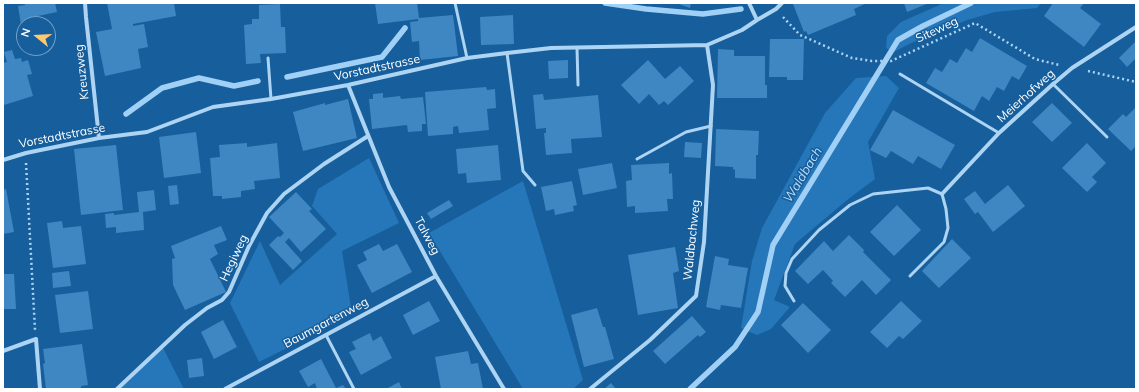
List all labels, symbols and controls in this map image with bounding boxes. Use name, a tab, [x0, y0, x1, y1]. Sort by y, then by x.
street label: Siteweg	[914, 14, 960, 46]
north arrow	[16, 16, 56, 56]
text: N	[18, 26, 33, 39]
street label: Kreuzweg	[72, 44, 92, 100]
street label: Vorstadtstrasse	[333, 52, 421, 84]
street label: Meierhofweg	[994, 66, 1058, 126]
street label: Vorstadtstrasse	[18, 121, 106, 151]
water label: Waldbach	[780, 144, 826, 206]
street label: Waldbachweg	[681, 199, 703, 281]
street label: Talweg	[411, 215, 443, 257]
street label: Hegiweg	[217, 232, 251, 284]
street label: Baumgartenweg	[281, 295, 371, 351]

